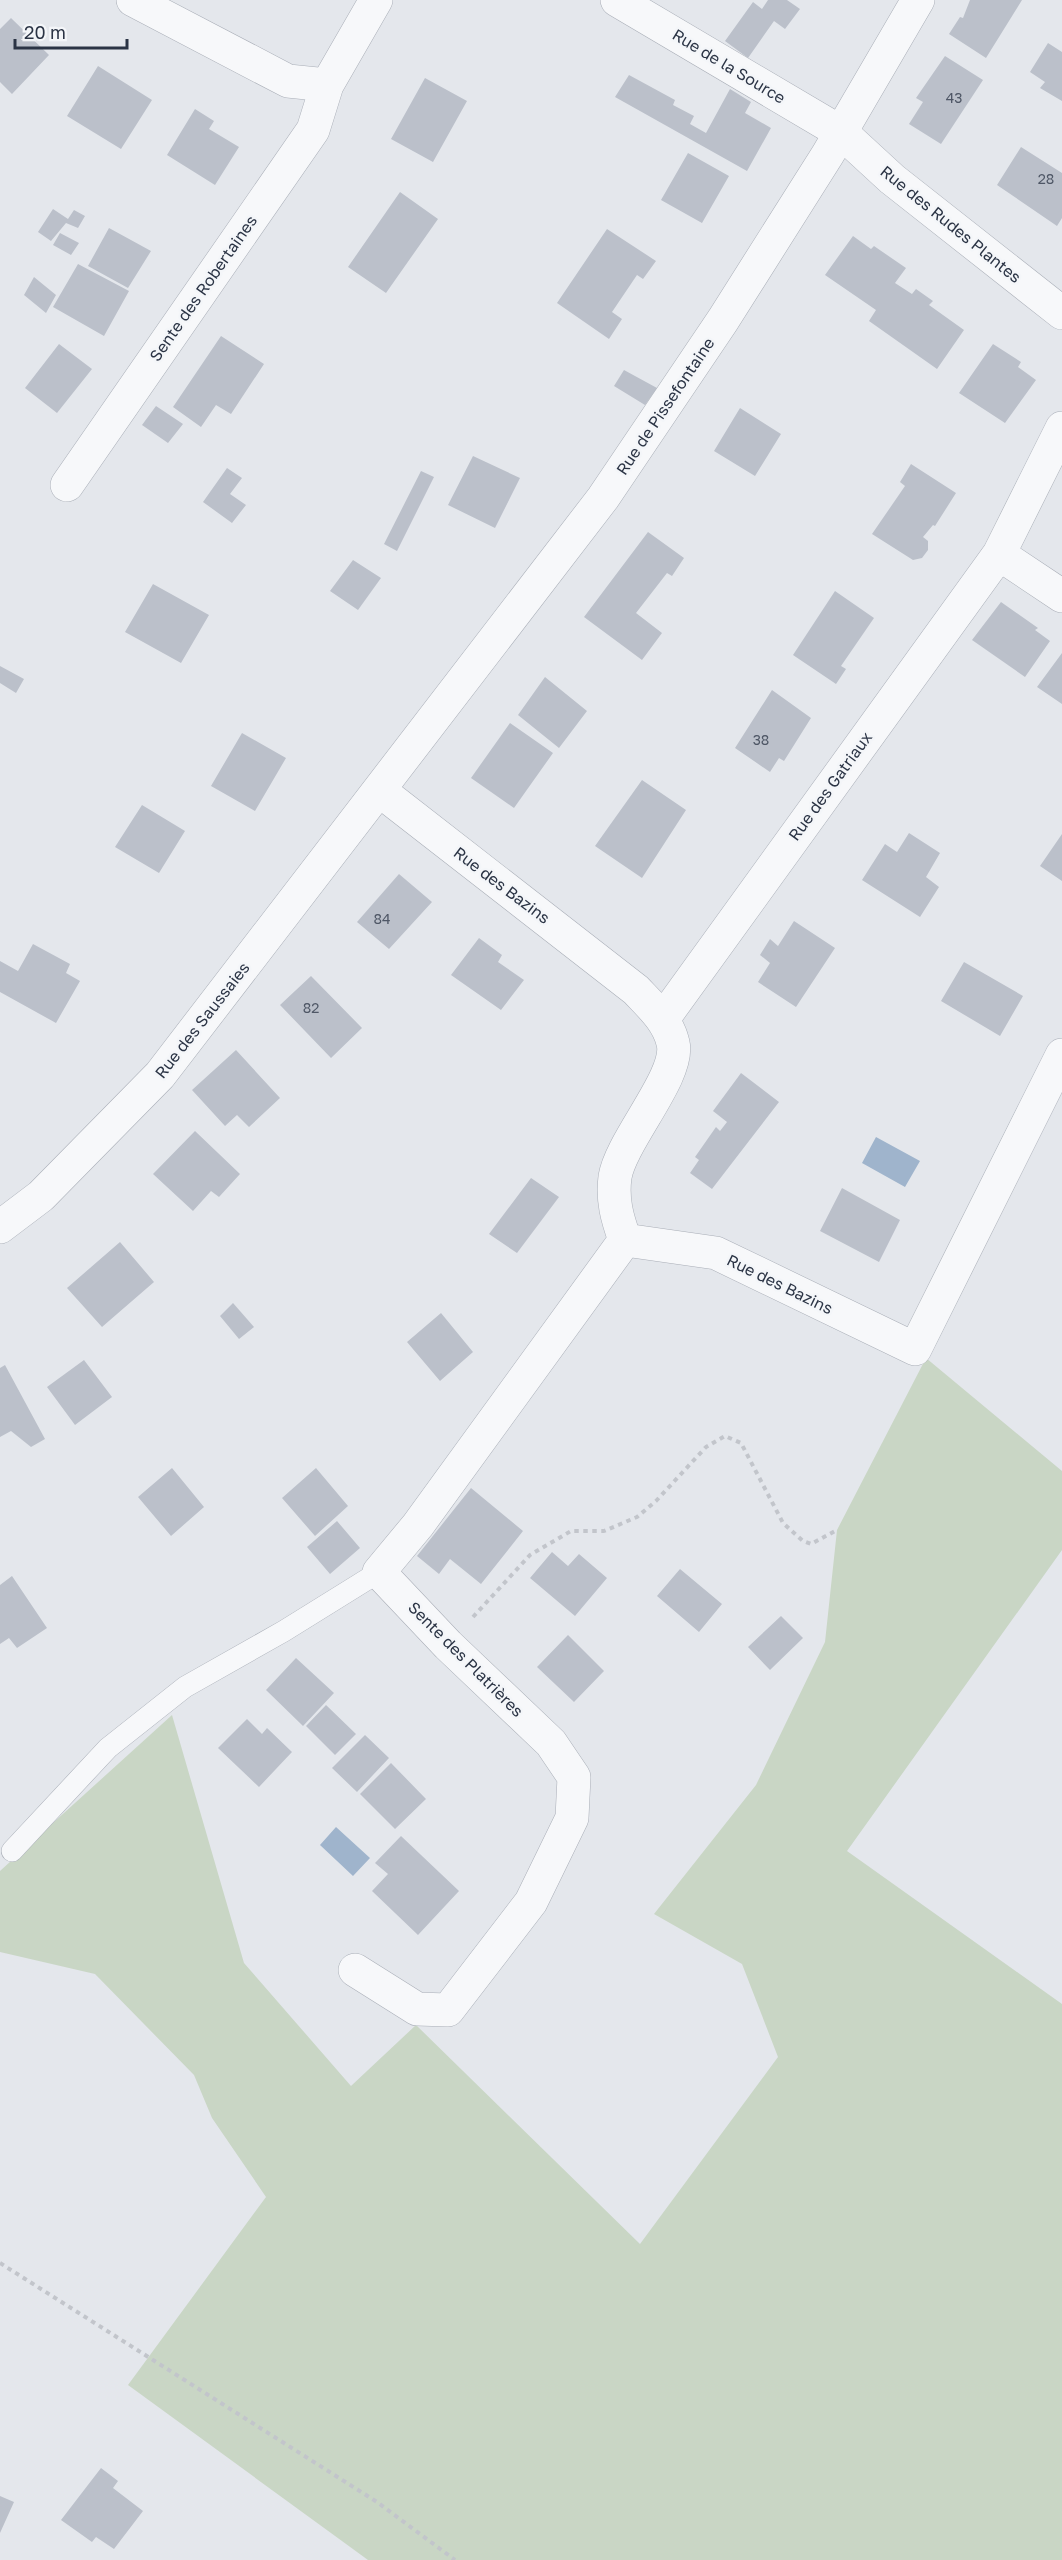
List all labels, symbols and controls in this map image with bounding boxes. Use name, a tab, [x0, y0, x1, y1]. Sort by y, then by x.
scale bar	[15, 12, 128, 50]
text: 20 m	[24, 21, 66, 43]
street label: Rue de la Source	[669, 24, 789, 108]
house number: 43	[946, 89, 962, 106]
street label: Rue des Rudes Plantes	[877, 161, 1025, 287]
house number: 28	[1038, 170, 1054, 187]
street label: Sente des Robertaines	[145, 211, 261, 365]
street label: Rue de Pissefontaine	[612, 334, 718, 478]
street label: Rue des Gatriaux	[784, 727, 876, 844]
house number: 38	[753, 731, 769, 748]
street label: Rue des Bazins	[450, 842, 554, 928]
house number: 84	[373, 910, 391, 927]
street label: Rue des Saussaies	[150, 958, 254, 1082]
house number: 82	[303, 999, 319, 1016]
street label: Rue des Bazins	[724, 1250, 836, 1318]
street label: Sente des Platrières	[404, 1597, 528, 1721]

